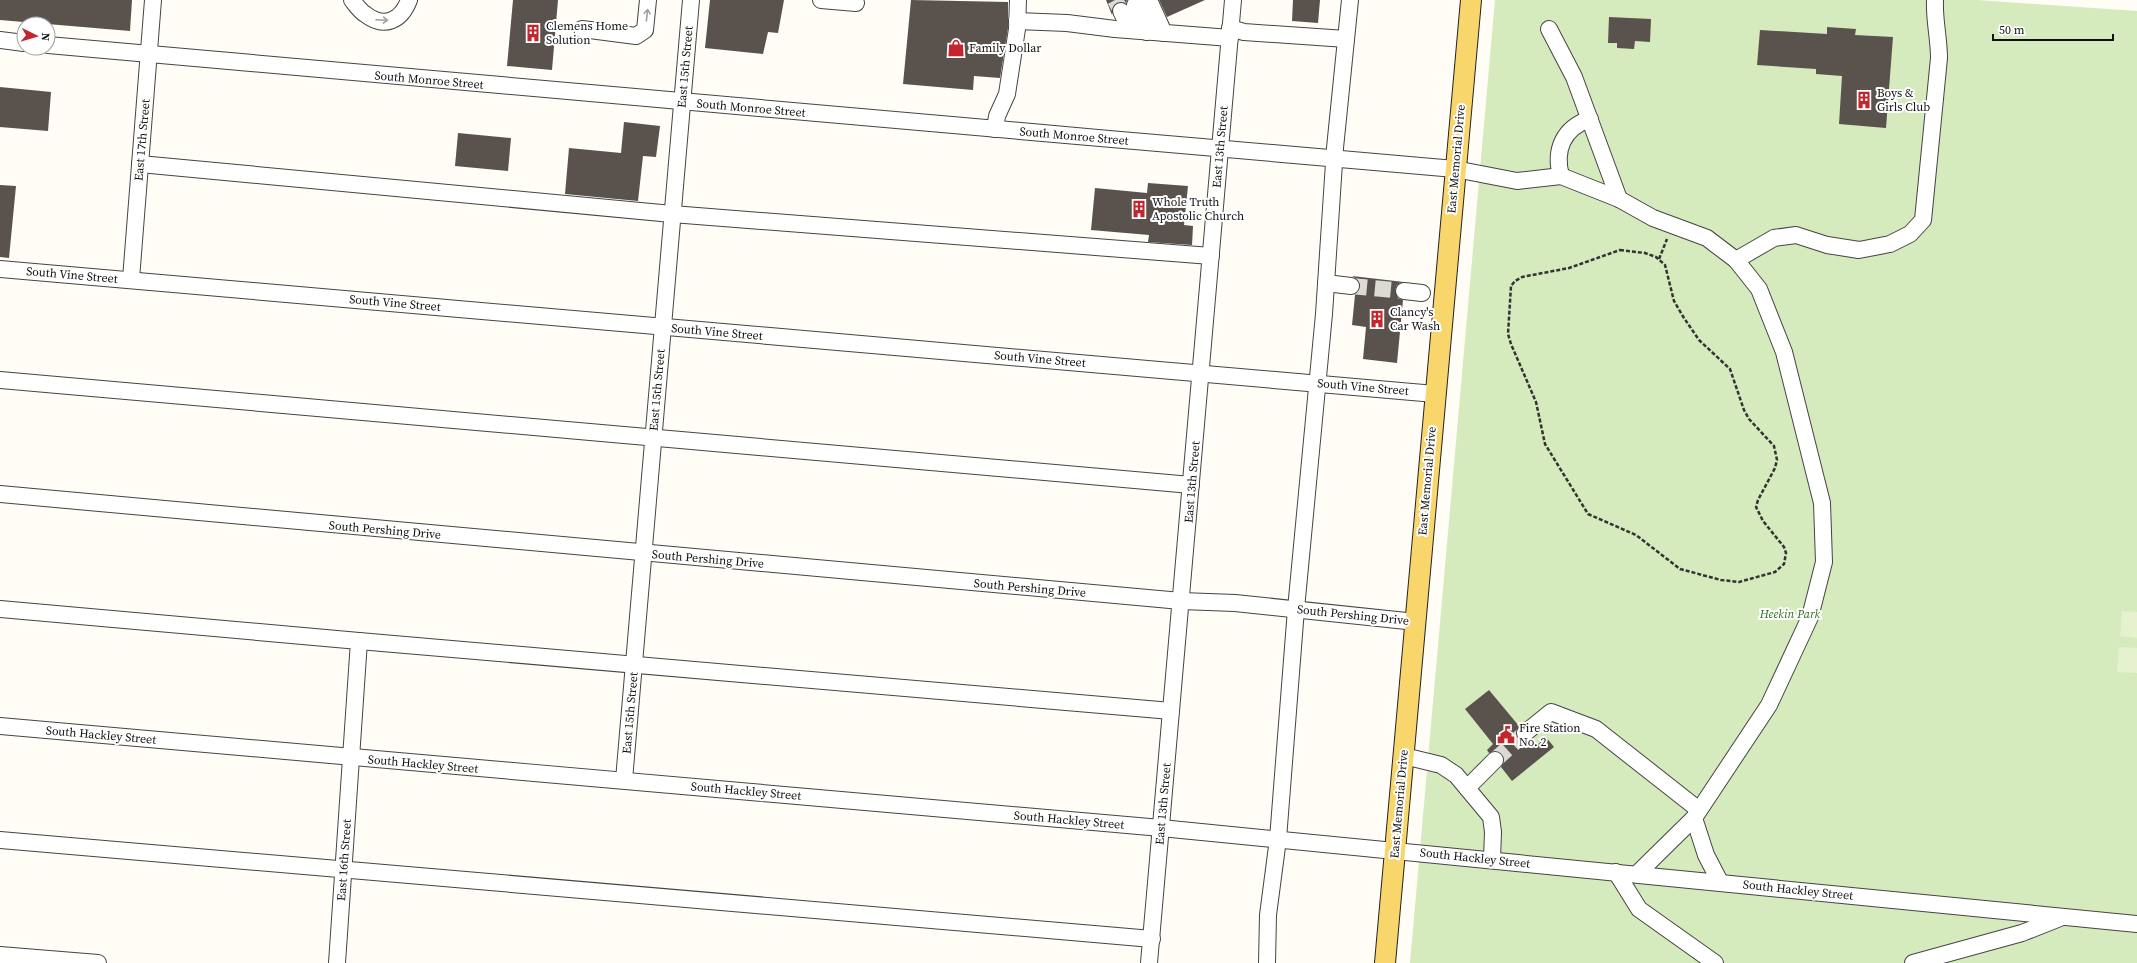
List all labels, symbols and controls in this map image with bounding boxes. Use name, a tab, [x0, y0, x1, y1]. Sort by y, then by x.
one-way arrow	[643, 9, 651, 22]
north arrow	[16, 16, 56, 56]
one-way arrow	[375, 16, 388, 24]
scale bar	[1993, 16, 2113, 42]
place label: Clemens Home Solution	[546, 18, 628, 48]
text: 50 m	[1999, 22, 2025, 38]
building icon: Clemens Home Solution	[523, 23, 543, 43]
street label: East 15th Street	[673, 25, 697, 109]
text: N	[38, 32, 53, 41]
shop icon: Family Dollar	[946, 38, 966, 58]
place label: Family Dollar	[969, 40, 1041, 56]
street label: South Monroe Street	[374, 67, 484, 93]
place label: Boys & Girls Club	[1877, 85, 1930, 115]
building icon: Boys & Girls Club	[1854, 90, 1874, 110]
street label: South Monroe Street	[696, 95, 806, 121]
street label: East 17th Street	[130, 98, 154, 182]
street label: East Memorial Drive	[1443, 104, 1469, 214]
street label: East 13th Street	[1208, 105, 1232, 189]
street label: South Monroe Street	[1019, 123, 1129, 149]
place label: Whole Truth Apostolic Church	[1152, 194, 1244, 224]
building icon: Whole Truth Apostolic Church	[1129, 199, 1149, 219]
street label: South Vine Street	[26, 263, 118, 287]
street label: South Vine Street	[349, 291, 441, 315]
place label: Clancy's Car Wash	[1390, 304, 1440, 334]
building icon: Clancy's Car Wash	[1367, 309, 1387, 329]
street label: South Vine Street	[671, 320, 763, 344]
street label: South Vine Street	[994, 347, 1086, 371]
street label: East 15th Street	[645, 348, 669, 432]
street label: South Vine Street	[1317, 375, 1409, 399]
street label: East Memorial Drive	[1414, 426, 1440, 536]
street label: East 13th Street	[1180, 440, 1204, 524]
street label: South Pershing Drive	[328, 517, 442, 543]
street label: South Pershing Drive	[651, 546, 765, 572]
street label: South Pershing Drive	[973, 575, 1087, 601]
street label: South Pershing Drive	[1296, 601, 1410, 629]
park label: Heekin Park	[1759, 606, 1821, 622]
street label: East 15th Street	[618, 671, 642, 755]
place label: Fire Station No. 2	[1519, 720, 1581, 750]
street label: South Hackley Street	[45, 722, 157, 748]
public building icon: Fire Station No. 2	[1496, 725, 1516, 745]
street label: East Memorial Drive	[1386, 749, 1412, 859]
street label: South Hackley Street	[367, 751, 479, 777]
street label: East 13th Street	[1151, 762, 1175, 846]
street label: South Hackley Street	[690, 778, 802, 804]
street label: South Hackley Street	[1013, 807, 1125, 833]
street label: East 16th Street	[333, 818, 355, 902]
street label: South Hackley Street	[1419, 844, 1531, 872]
street label: South Hackley Street	[1742, 876, 1854, 904]

